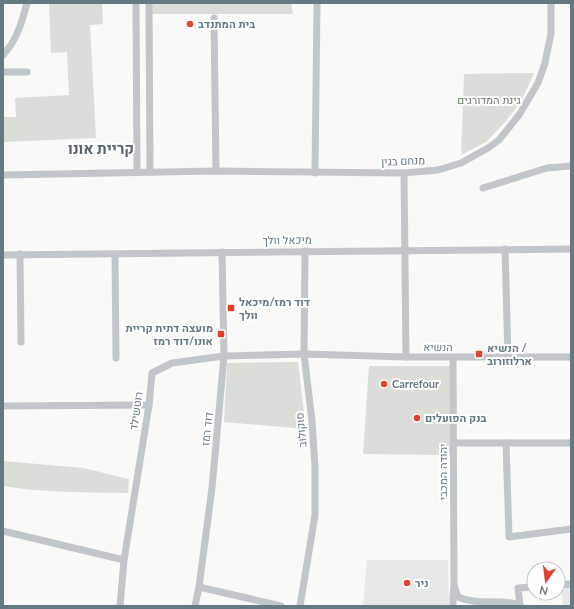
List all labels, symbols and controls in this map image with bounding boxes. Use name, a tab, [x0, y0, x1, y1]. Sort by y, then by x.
place label: בית המתנדב	[198, 17, 255, 30]
marker: בית המתנדב	[185, 19, 195, 29]
park label: גינת המדורגים	[457, 93, 521, 106]
district label: קריית אונו	[68, 139, 134, 157]
street label: מנחם בגין	[381, 153, 425, 168]
street label: מיכאל וולך	[262, 233, 312, 246]
place label: דוד רמז/מיכאל וולך	[239, 295, 310, 321]
marker: דוד רמז/מיכאל וולך	[226, 303, 236, 313]
place label: מועצה דתית קריית אונו/דוד רמז	[126, 321, 213, 347]
marker: מועצה דתית קריית אונו/דוד רמז	[216, 329, 226, 339]
street label: הנשיא	[423, 340, 453, 353]
place label: הנשיא / ארלוזורוב	[487, 341, 532, 367]
marker: הנשיא / ארלוזורוב	[474, 349, 484, 359]
place label: Carrefour	[392, 377, 440, 390]
marker: Carrefour	[379, 379, 389, 389]
street label: רוטשילד	[126, 391, 145, 431]
street label: דוד רמז	[198, 411, 215, 446]
place label: בנק הפועלים	[425, 411, 487, 424]
street label: סוקולוב	[293, 412, 309, 448]
marker: בנק הפועלים	[412, 413, 422, 423]
street label: יהודה המכבי	[436, 444, 449, 500]
north arrow	[526, 561, 566, 601]
place label: ניר	[415, 576, 429, 589]
marker: ניר	[402, 578, 412, 588]
text: N	[538, 584, 549, 599]

